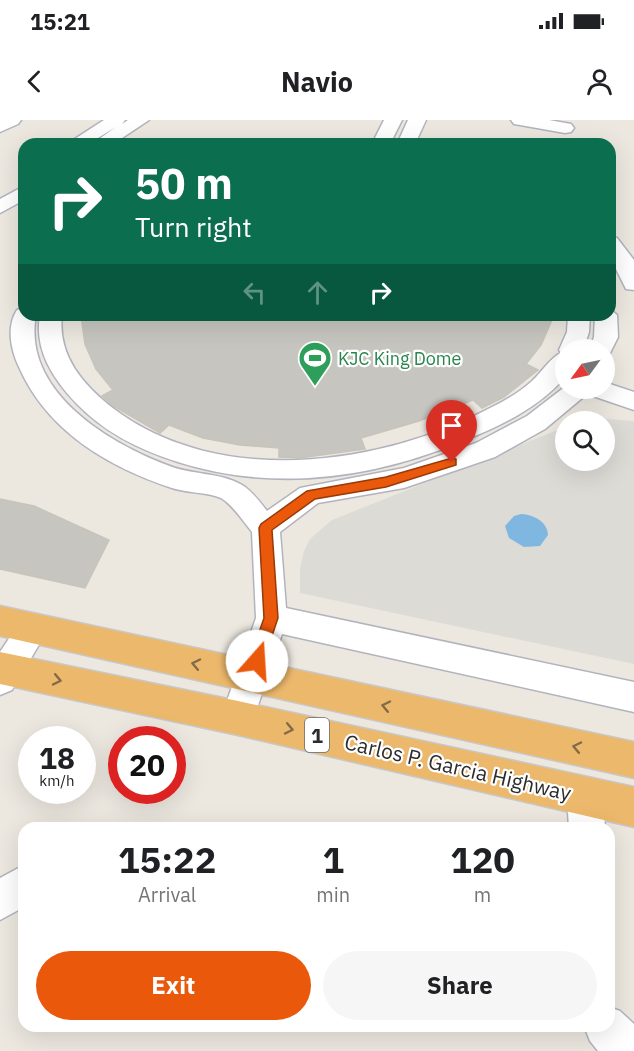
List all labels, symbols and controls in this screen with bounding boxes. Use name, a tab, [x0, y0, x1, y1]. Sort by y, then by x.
text: 15:21	[30, 7, 90, 36]
text: Navio	[281, 64, 353, 99]
icon: back	[18, 65, 51, 98]
icon: person	[583, 65, 616, 98]
text: 50 m	[135, 156, 233, 211]
icon: right	[36, 162, 114, 240]
text: Turn right	[135, 209, 252, 244]
icon: left	[238, 276, 271, 309]
icon: ahead	[301, 276, 334, 309]
icon: right	[364, 276, 397, 309]
north arrow	[555, 339, 615, 399]
map controls	[555, 339, 615, 471]
sports icon: KJC King Dome	[297, 340, 333, 387]
place label: KJC King Dome	[338, 347, 462, 370]
pin	[426, 400, 477, 462]
icon: arrive	[435, 409, 468, 442]
button: search	[555, 411, 615, 471]
position arrow	[225, 629, 289, 693]
one-way arrow	[191, 658, 201, 671]
one-way arrow	[52, 673, 62, 686]
one-way arrow	[382, 700, 392, 713]
road number: 1	[305, 718, 329, 752]
one-way arrow	[284, 722, 294, 735]
speed limit sign: 20	[108, 726, 186, 804]
street label: Carlos P. Garcia Highway	[342, 727, 575, 807]
text: 18	[39, 738, 75, 777]
one-way arrow	[572, 742, 582, 755]
text: km/h	[39, 771, 75, 790]
text: 15:22	[118, 836, 216, 883]
text: 1	[322, 836, 344, 883]
text: 120	[450, 836, 515, 883]
text: Arrival	[138, 881, 196, 908]
text: min	[316, 881, 350, 908]
text: m	[474, 881, 491, 908]
button: Exit	[36, 951, 311, 1020]
button: Share	[323, 951, 597, 1020]

